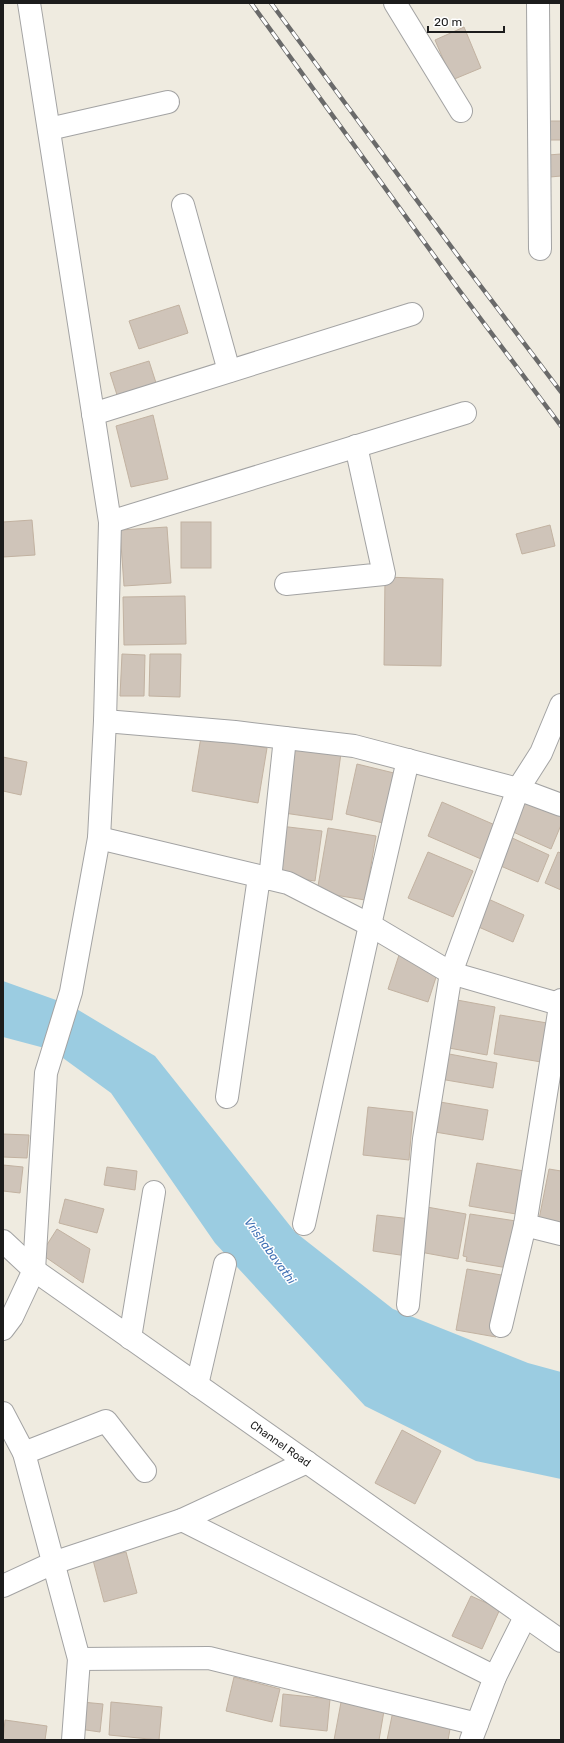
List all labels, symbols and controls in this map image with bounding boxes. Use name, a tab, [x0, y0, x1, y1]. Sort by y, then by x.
scale bar	[428, 8, 504, 34]
text: 20 m	[434, 15, 462, 29]
water label: Vrishabavathi	[241, 1215, 299, 1288]
street label: Channel Road	[248, 1418, 313, 1469]

